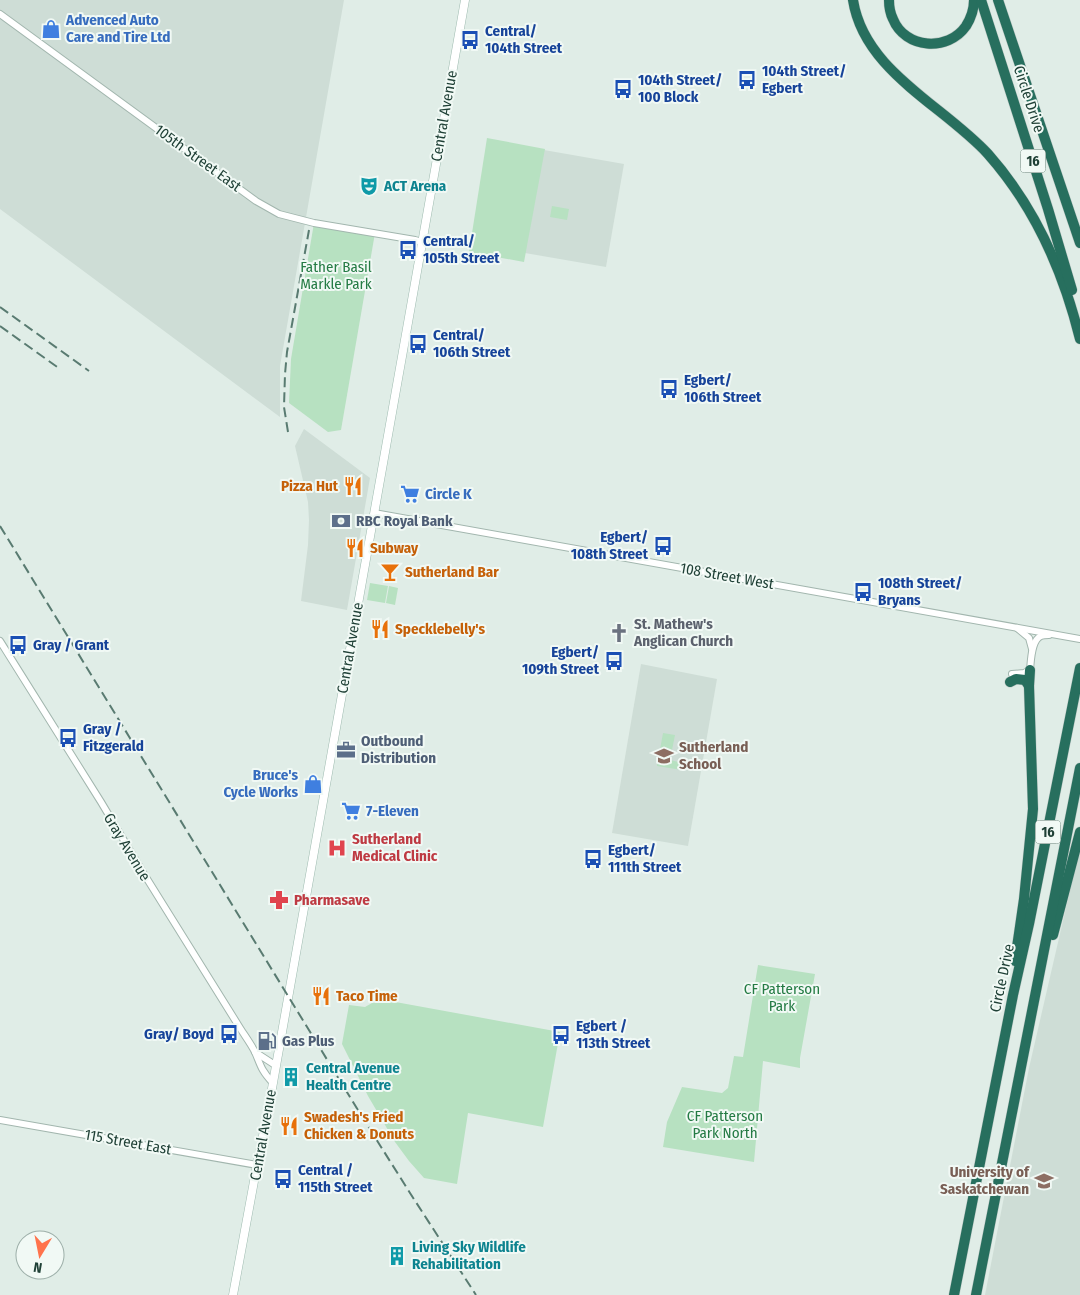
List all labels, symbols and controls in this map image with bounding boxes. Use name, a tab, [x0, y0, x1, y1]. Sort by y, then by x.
place label: Advenced Auto Care and Tire Ltd	[65, 11, 170, 46]
shop icon: Advenced Auto Care and Tire Ltd	[40, 18, 62, 40]
place label: Central/ 104th Street	[485, 22, 563, 57]
bus stop icon: Central/ 104th Street	[459, 29, 481, 51]
place label: 104th Street/ Egbert	[762, 62, 846, 97]
street label: Circle Drive	[1010, 63, 1048, 135]
street label: Central Avenue	[427, 69, 461, 163]
bus stop icon: 104th Street/ Egbert	[736, 69, 758, 91]
place label: 104th Street/ 100 Block	[638, 71, 722, 106]
bus stop icon: 104th Street/ 100 Block	[612, 78, 634, 100]
street label: 105th Street East	[151, 121, 245, 195]
road number: 16	[1020, 150, 1046, 172]
theatre icon: ACT Arena	[358, 175, 380, 197]
place label: ACT Arena	[383, 177, 447, 195]
place label: Central/ 105th Street	[423, 232, 500, 267]
bus stop icon: Central/ 105th Street	[397, 239, 419, 261]
park label: Father Basil Markle Park	[300, 258, 372, 293]
place label: Central/ 106th Street	[433, 326, 511, 361]
bus stop icon: Central/ 106th Street	[407, 333, 429, 355]
place label: Egbert/ 106th Street	[684, 371, 762, 406]
bus stop icon: Egbert/ 106th Street	[658, 378, 680, 400]
restaurant icon: Pizza Hut	[342, 475, 364, 497]
place label: Pizza Hut	[281, 477, 339, 495]
supermarket icon: Circle K	[399, 483, 421, 505]
place label: Circle K	[425, 485, 472, 503]
bank icon: RBC Royal Bank	[330, 510, 352, 532]
place label: RBC Royal Bank	[356, 512, 453, 530]
place label: Egbert/ 108th Street	[571, 528, 649, 563]
bus stop icon: Egbert/ 108th Street	[652, 535, 674, 557]
restaurant icon: Subway	[344, 537, 366, 559]
place label: Subway	[370, 539, 419, 557]
street label: 108 Street West	[679, 559, 775, 593]
bar icon: Sutherland Bar	[379, 561, 401, 583]
place label: Sutherland Bar	[405, 563, 499, 581]
place label: 108th Street/ Bryans	[878, 574, 962, 609]
bus stop icon: 108th Street/ Bryans	[852, 581, 874, 603]
street label: Central Avenue	[333, 601, 367, 695]
place label: St. Mathew's Anglican Church	[633, 615, 733, 650]
restaurant icon: Specklebelly's	[369, 618, 391, 640]
place label: Specklebelly's	[395, 620, 485, 638]
church icon: St. Mathew's Anglican Church	[608, 622, 630, 644]
bus stop icon: Gray / Grant	[7, 634, 29, 656]
place label: Gray / Grant	[33, 636, 110, 654]
place label: Egbert/ 109th Street	[522, 643, 600, 678]
bus stop icon: Egbert/ 109th Street	[603, 650, 625, 672]
place label: Gray / Fitzgerald	[83, 720, 144, 755]
bus stop icon: Gray / Fitzgerald	[57, 727, 79, 749]
place label: Outbound Distribution	[361, 732, 436, 767]
place label: Sutherland School	[679, 738, 748, 773]
office icon: Outbound Distribution	[335, 739, 357, 761]
school or university icon: Sutherland School	[653, 745, 675, 767]
place label: Bruce's Cycle Works	[224, 766, 298, 801]
shop icon: Bruce's Cycle Works	[302, 773, 324, 795]
supermarket icon: 7-Eleven	[340, 800, 362, 822]
place label: 7-Eleven	[366, 802, 419, 820]
street label: Gray Avenue	[100, 810, 154, 884]
road number: 16	[1036, 820, 1060, 844]
place label: Sutherland Medical Clinic	[352, 830, 438, 865]
hospital icon: Sutherland Medical Clinic	[326, 837, 348, 859]
place label: Egbert/ 111th Street	[608, 841, 682, 876]
bus stop icon: Egbert/ 111th Street	[582, 848, 604, 870]
pharmacy icon: Pharmasave	[268, 889, 290, 911]
place label: Pharmasave	[294, 891, 370, 909]
street label: Circle Drive	[986, 942, 1018, 1014]
park label: CF Patterson Park	[744, 980, 820, 1015]
restaurant icon: Taco Time	[310, 985, 332, 1007]
place label: Taco Time	[336, 987, 398, 1005]
place label: Egbert / 113th Street	[576, 1017, 651, 1052]
bus stop icon: Gray/ Boyd	[218, 1023, 240, 1045]
bus stop icon: Egbert / 113th Street	[550, 1024, 572, 1046]
place label: Gray/ Boyd	[144, 1025, 214, 1043]
fuel station icon: Gas Plus	[256, 1030, 278, 1052]
place label: Gas Plus	[282, 1032, 335, 1050]
place label: Central Avenue Health Centre	[306, 1059, 400, 1094]
building icon: Central Avenue Health Centre	[280, 1066, 302, 1088]
street label: Central Avenue	[246, 1088, 280, 1182]
park label: CF Patterson Park North	[687, 1107, 763, 1142]
place label: Swadesh's Fried Chicken & Donuts	[304, 1108, 414, 1143]
restaurant icon: Swadesh's Fried Chicken & Donuts	[278, 1115, 300, 1137]
street label: 115 Street East	[83, 1126, 173, 1158]
place label: Central / 115th Street	[298, 1161, 373, 1196]
place label: University of Saskatchewan	[940, 1163, 1030, 1198]
bus stop icon: Central / 115th Street	[272, 1168, 294, 1190]
school or university icon: University of Saskatchewan	[1033, 1170, 1055, 1192]
north arrow	[15, 1230, 65, 1280]
place label: Living Sky Wildlife Rehabilitation	[412, 1238, 526, 1273]
building icon: Living Sky Wildlife Rehabilitation	[386, 1245, 408, 1267]
text: N	[32, 1258, 43, 1276]

